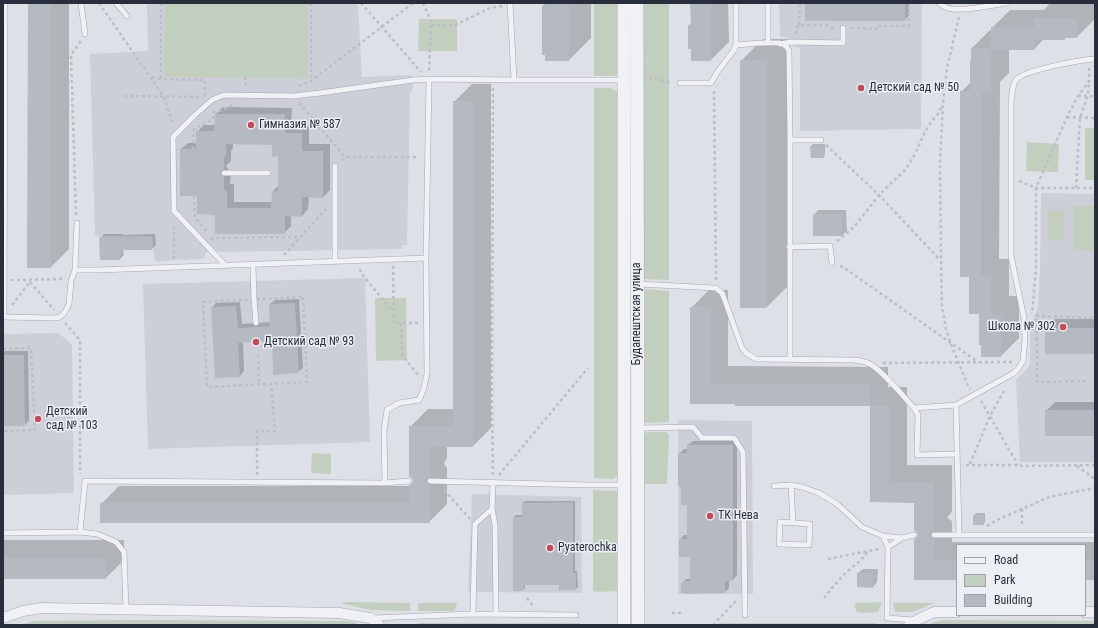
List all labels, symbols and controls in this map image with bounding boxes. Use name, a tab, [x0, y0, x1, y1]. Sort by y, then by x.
place label: Детский сад № 50	[869, 81, 959, 95]
marker: Детский сад № 50	[856, 83, 866, 93]
place label: Гимназия № 587	[259, 118, 341, 132]
marker: Гимназия № 587	[246, 120, 256, 130]
street label: Будапештская улица	[630, 263, 644, 365]
place label: Школа № 302	[988, 320, 1055, 334]
marker: Школа № 302	[1058, 322, 1068, 332]
place label: Детский сад № 93	[264, 335, 354, 349]
marker: Детский сад № 93	[251, 337, 261, 347]
place label: Детский сад № 103	[46, 405, 98, 433]
marker: Детский сад № 103	[33, 414, 43, 424]
place label: ТК Нева	[718, 509, 759, 523]
marker: ТК Нева	[705, 511, 715, 521]
place label: Pyaterochka	[558, 541, 617, 555]
marker: Pyaterochka	[545, 543, 555, 553]
legend	[956, 544, 1086, 616]
text: Road	[994, 553, 1018, 567]
text: Park	[994, 573, 1015, 587]
text: Building	[994, 593, 1032, 607]

